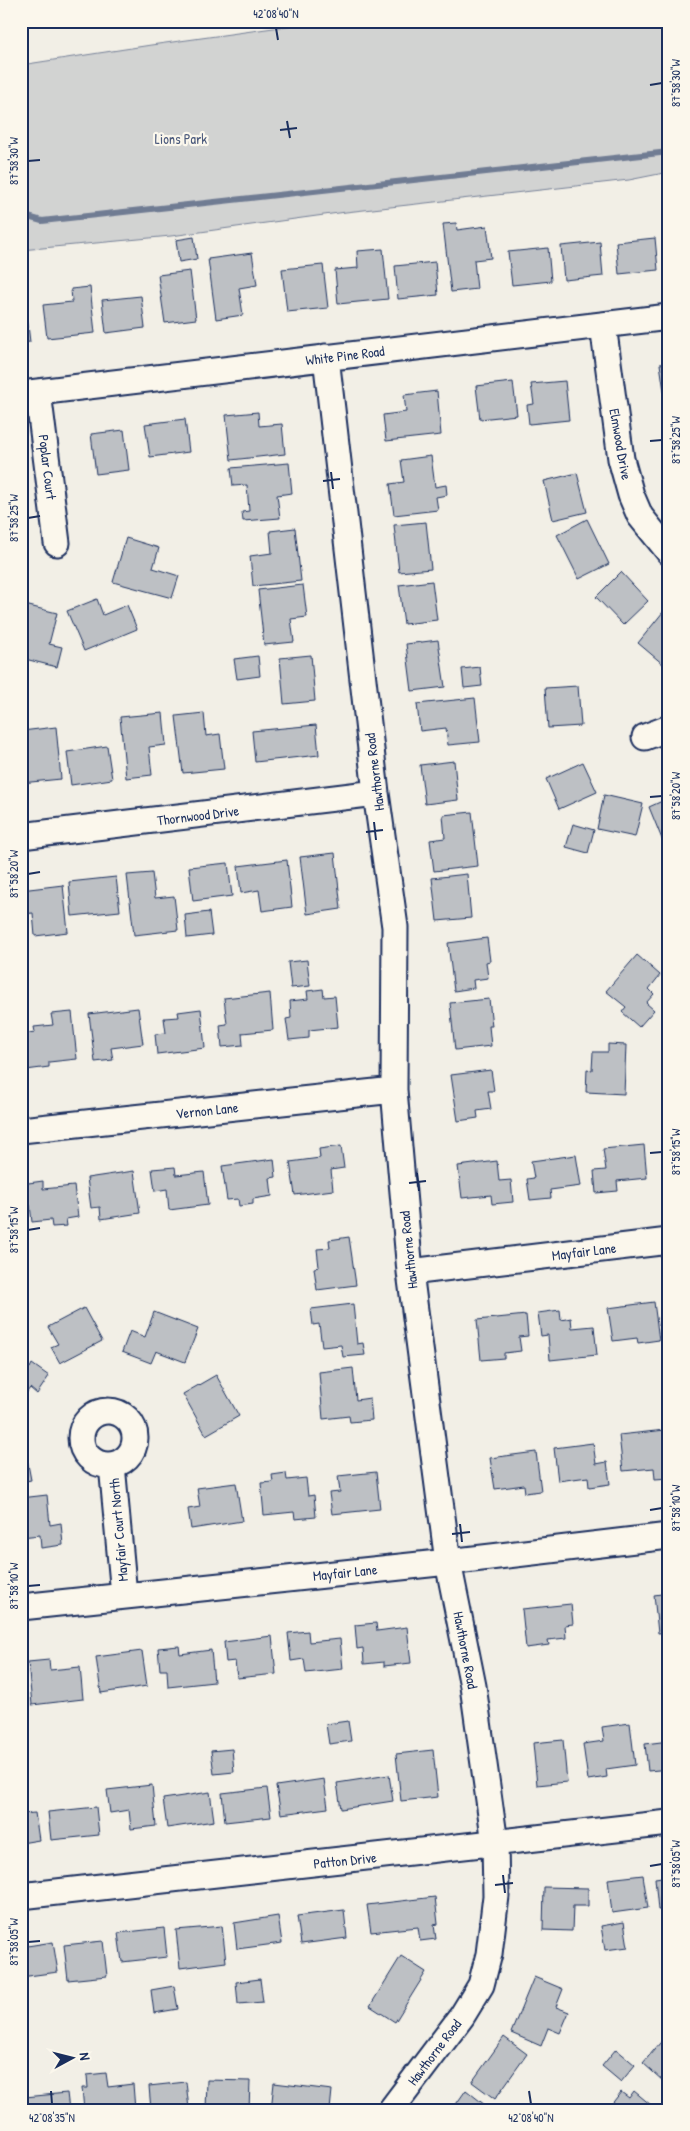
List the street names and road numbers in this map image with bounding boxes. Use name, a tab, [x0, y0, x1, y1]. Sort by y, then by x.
street label: White Pine Road	[305, 341, 386, 369]
street label: Elmwood Drive	[605, 407, 637, 482]
street label: Poplar Court	[34, 433, 61, 501]
street label: Hawthorne Road	[360, 731, 388, 812]
street label: Thornwood Drive	[156, 800, 241, 829]
street label: Vernon Lane	[175, 1097, 240, 1123]
street label: Hawthorne Road	[394, 1210, 422, 1290]
street label: Mayfair Lane	[551, 1238, 618, 1265]
street label: Mayfair Court North	[104, 1477, 133, 1582]
street label: Mayfair Lane	[312, 1559, 379, 1586]
street label: Hawthorne Road	[449, 1610, 483, 1691]
street label: Patton Drive	[312, 1847, 378, 1873]
street label: Hawthorne Road	[403, 2015, 465, 2089]

